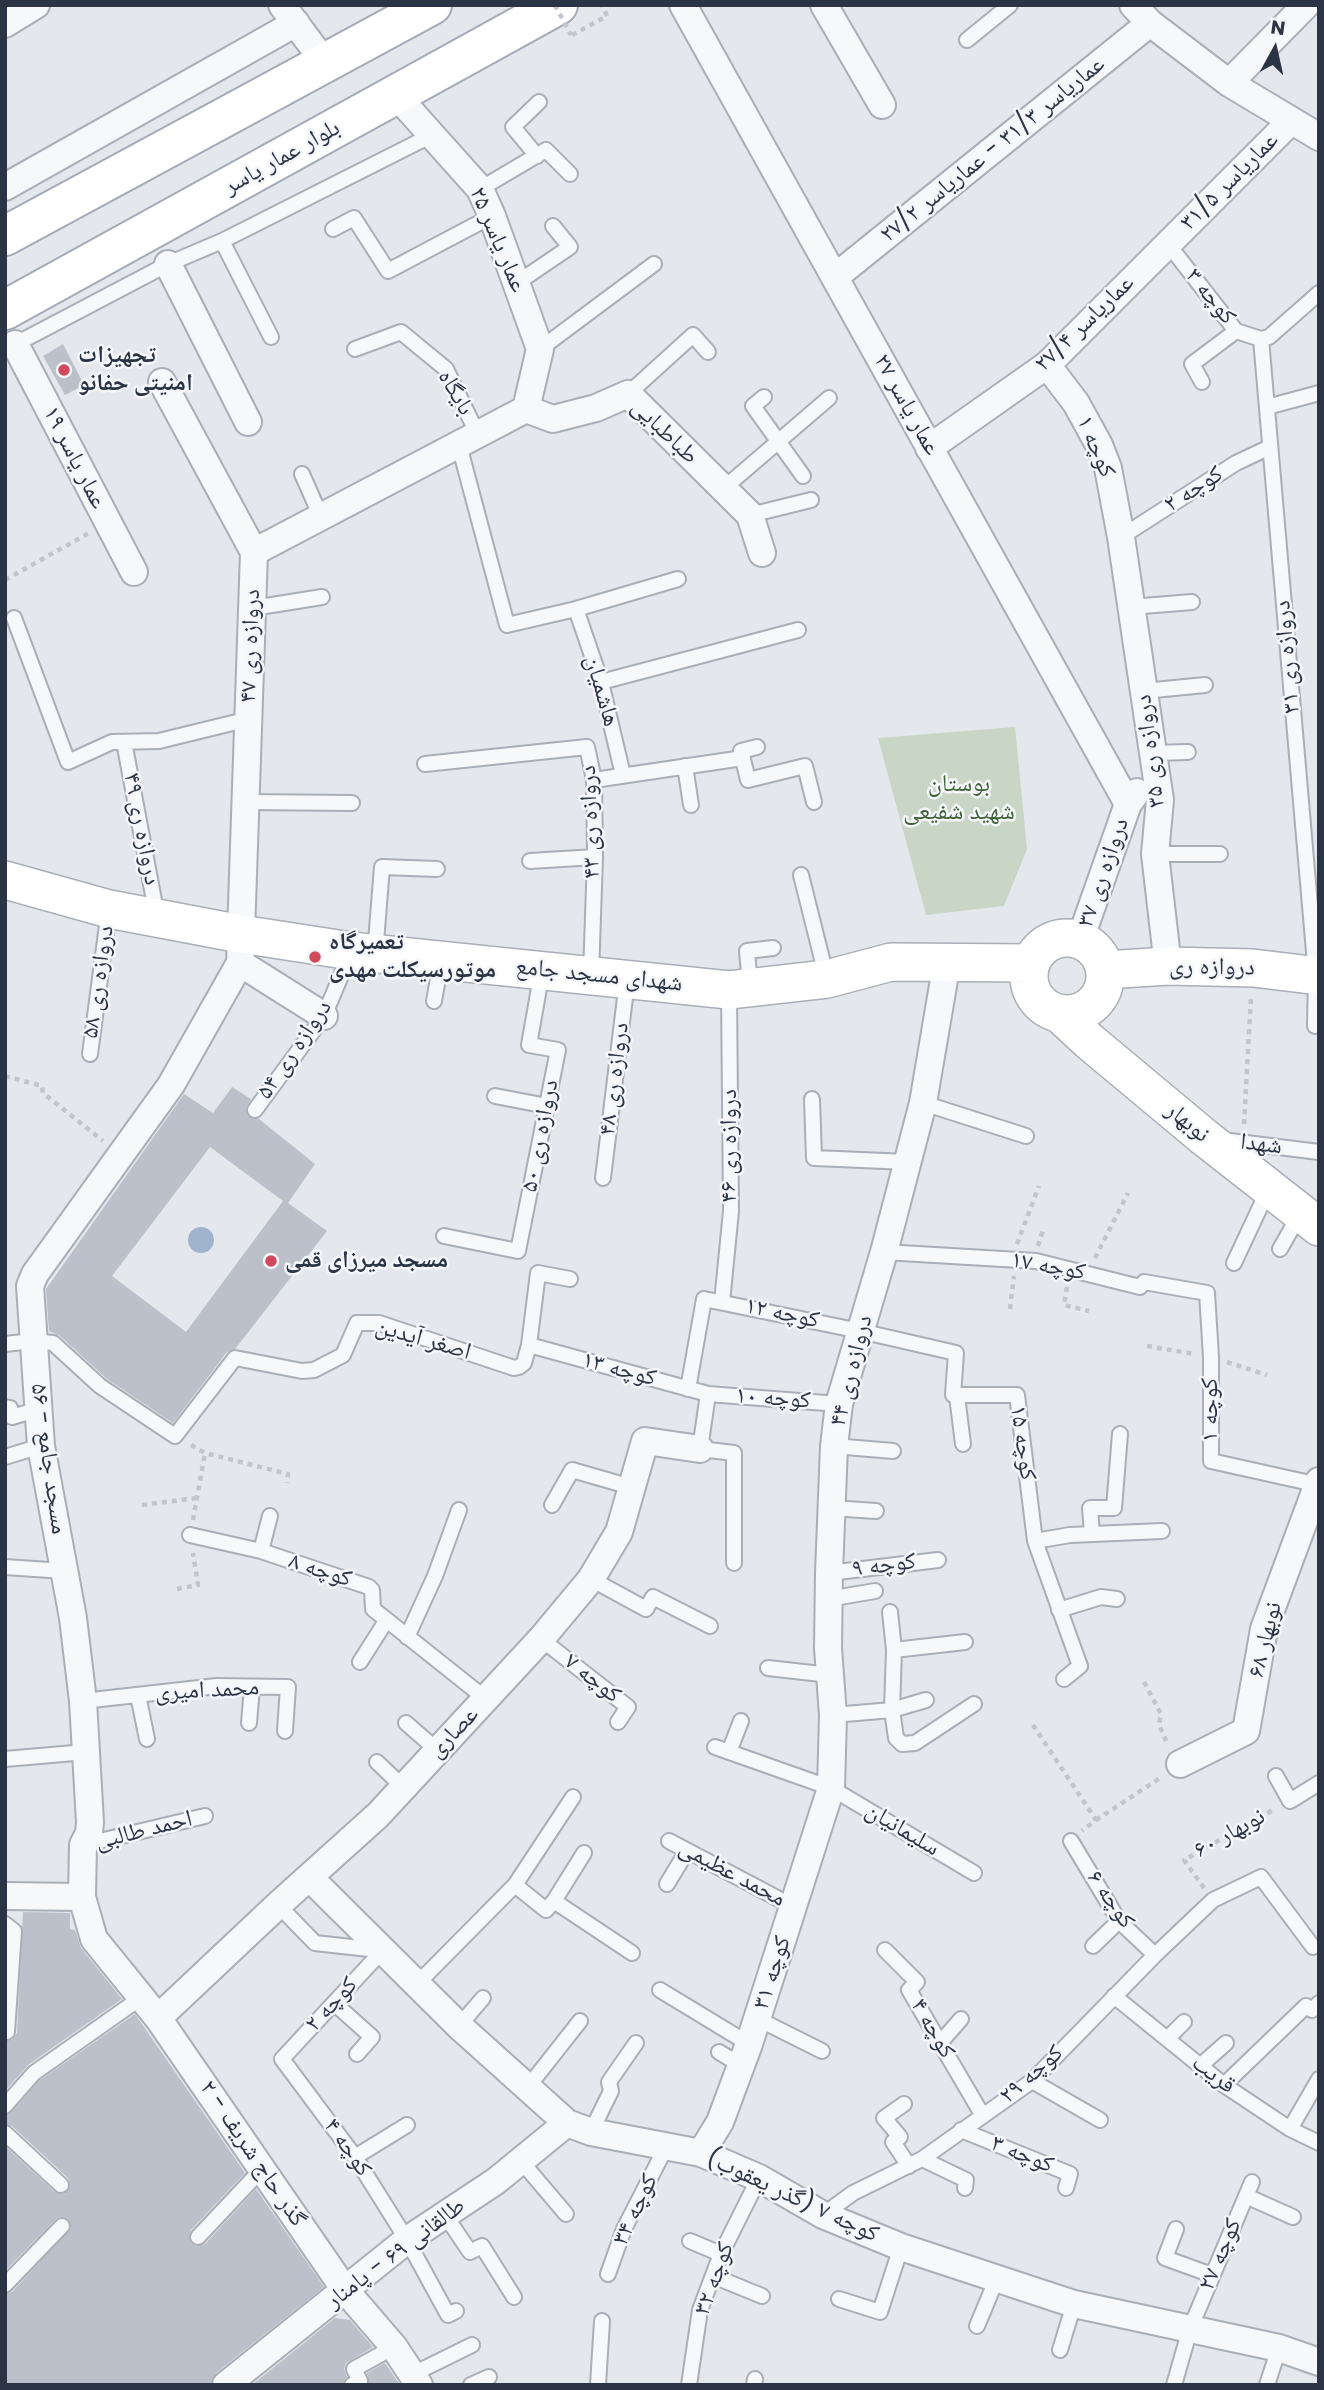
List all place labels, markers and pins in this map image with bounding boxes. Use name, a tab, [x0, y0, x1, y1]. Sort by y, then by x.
place label: تجهیزات امنیتی حفانو	[78, 342, 193, 398]
marker: تجهیزات امنیتی حفانو	[56, 362, 72, 378]
place label: تعمیرگاه موتورسیکلت مهدی	[329, 929, 496, 985]
marker: تعمیرگاه موتورسیکلت مهدی	[307, 949, 323, 965]
place label: مسجد میرزای قمی	[285, 1247, 448, 1275]
marker: مسجد میرزای قمی	[263, 1253, 279, 1269]

